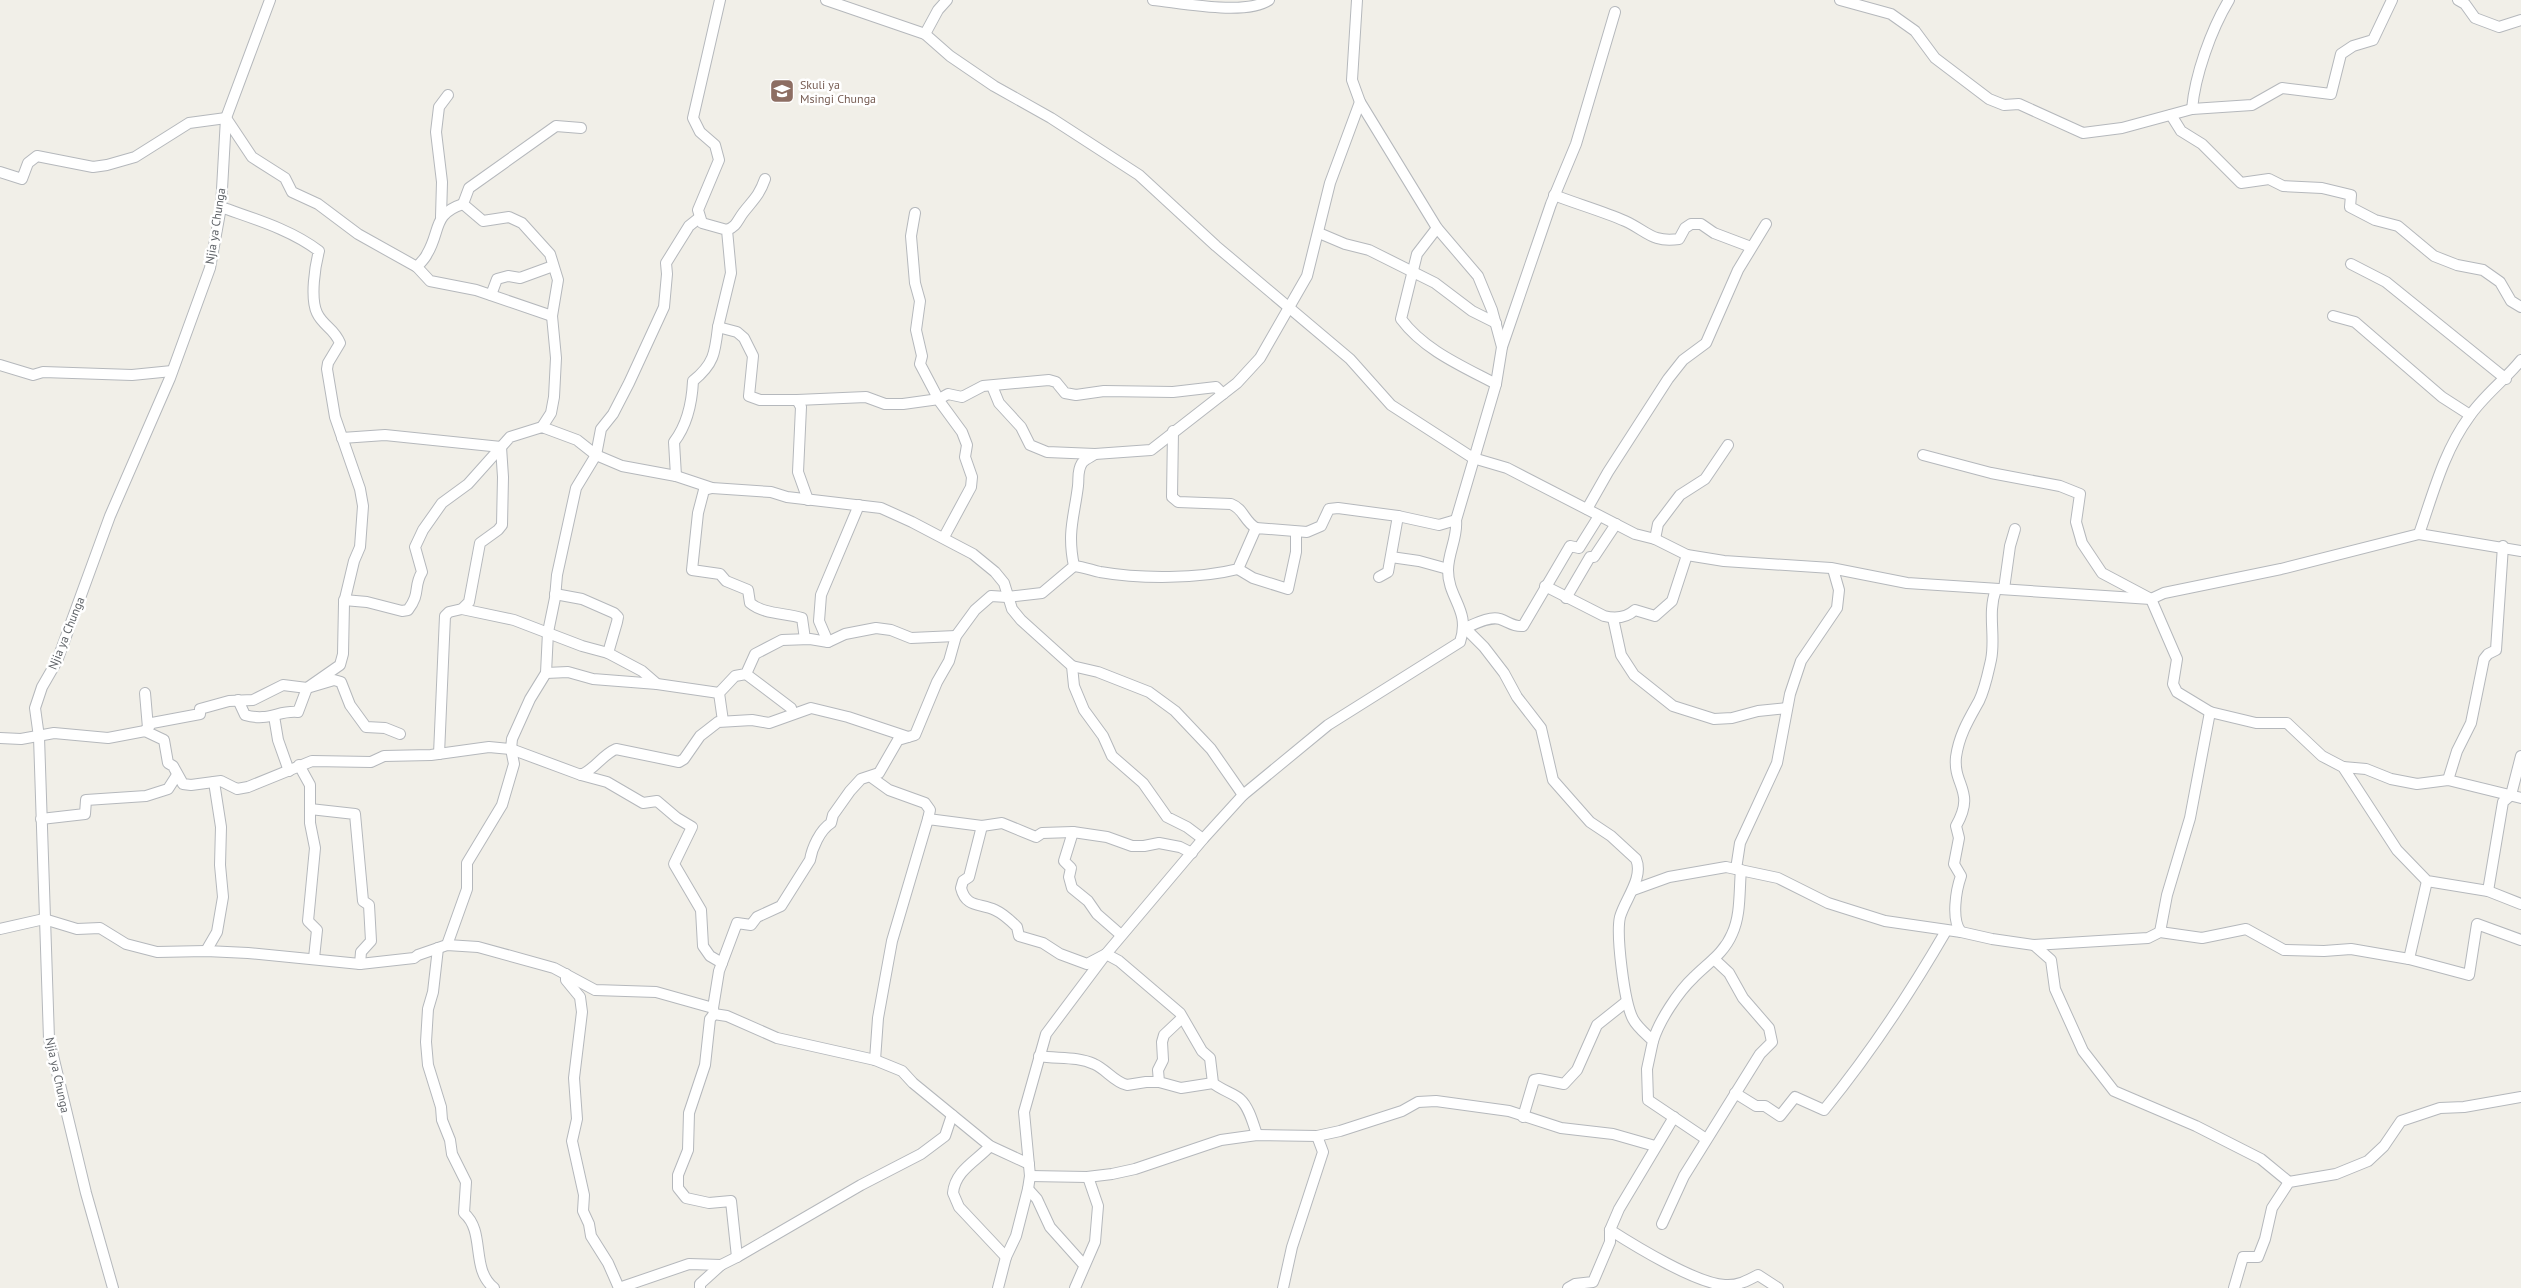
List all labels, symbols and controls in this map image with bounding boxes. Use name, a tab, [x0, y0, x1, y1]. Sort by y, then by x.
place label: Skuli ya Msingi Chunga	[800, 77, 876, 106]
school or university icon: Skuli ya Msingi Chunga	[769, 78, 795, 104]
street label: Njia ya Chunga	[202, 187, 228, 265]
street label: Njia ya Chunga	[45, 594, 87, 672]
street label: Njia ya Chunga	[43, 1036, 73, 1114]

